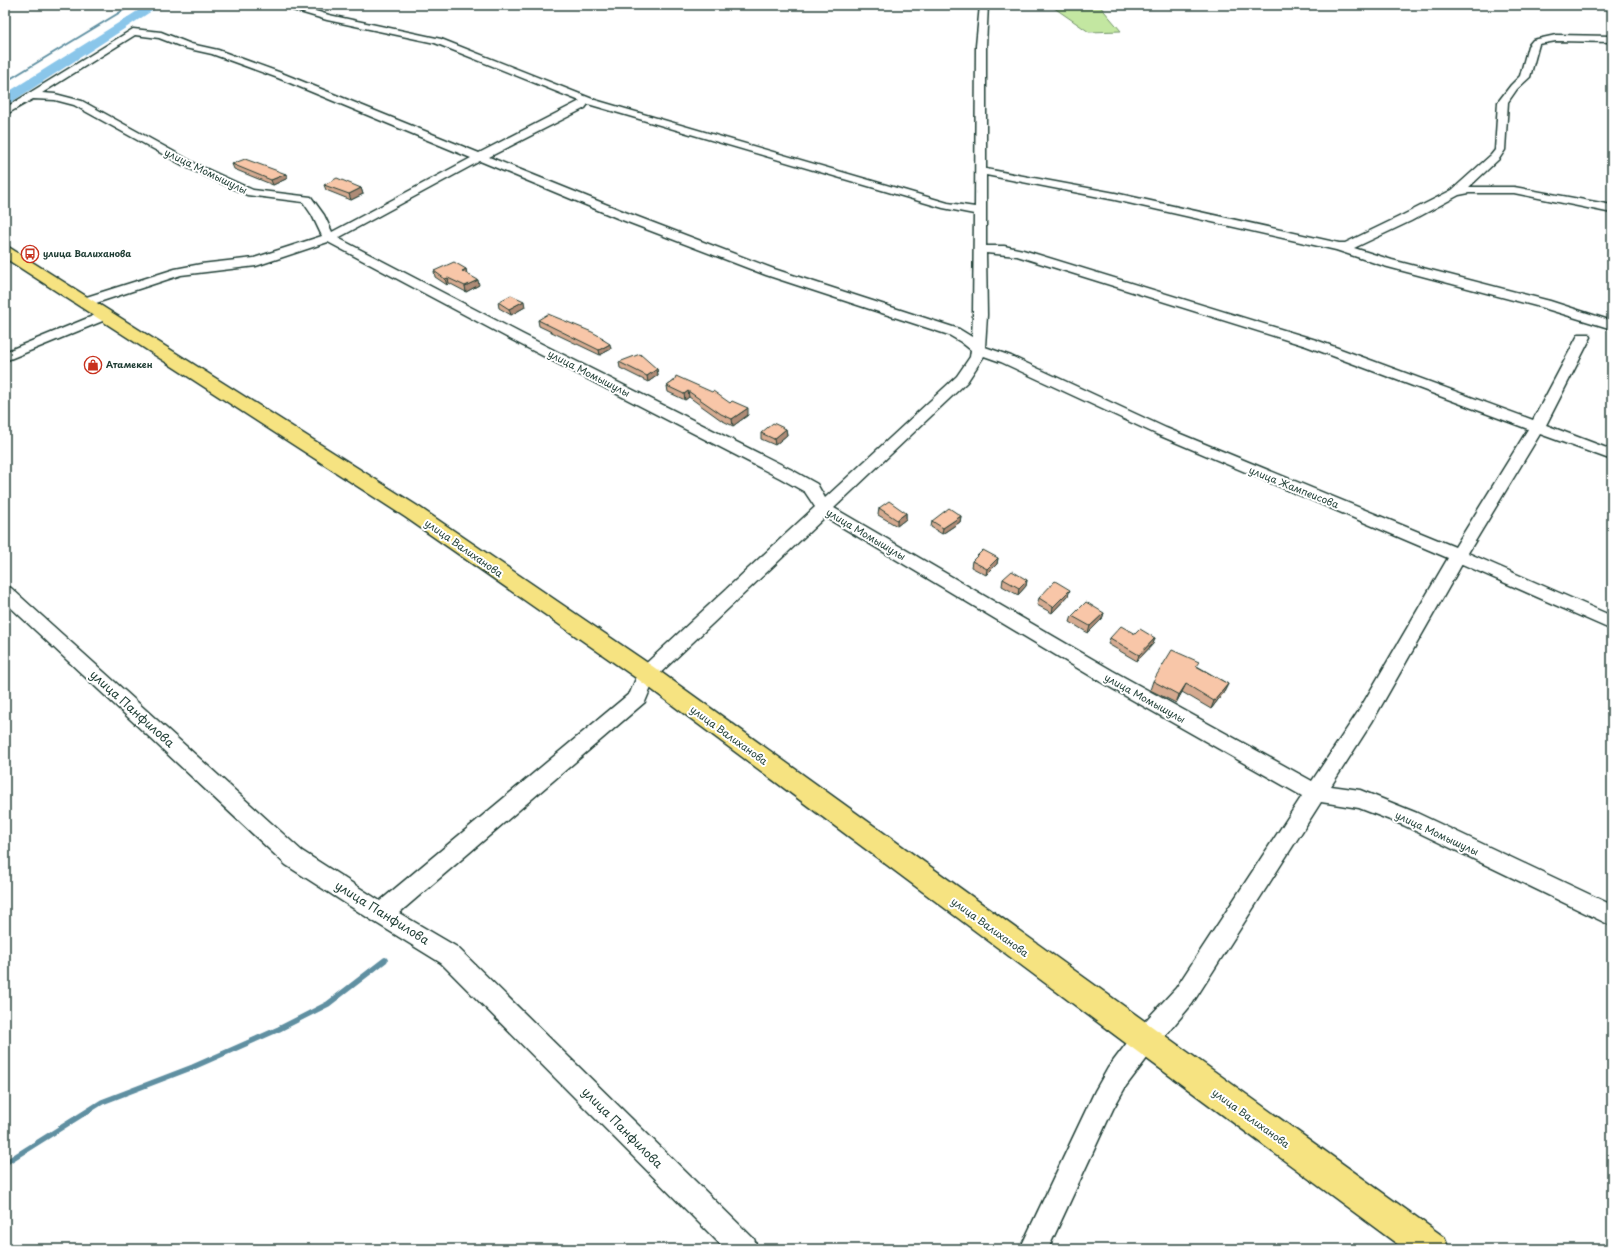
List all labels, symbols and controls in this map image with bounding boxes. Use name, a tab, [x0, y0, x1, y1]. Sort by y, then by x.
street label: улица Момышулы	[162, 144, 250, 197]
bus stop icon: улица Валиханова	[20, 244, 40, 264]
place label: улица Валиханова	[43, 246, 131, 260]
street label: улица Момышулы	[546, 345, 633, 400]
shop icon: Атамекен	[83, 355, 103, 375]
place label: Атамекен	[106, 357, 153, 371]
street label: улица Жампеисова	[1247, 462, 1342, 512]
street label: улица Момышулы	[824, 504, 909, 563]
street label: улица Валиханова	[422, 515, 507, 581]
street label: улица Панфилова	[86, 665, 179, 752]
street label: улица Момышулы	[1102, 669, 1188, 726]
street label: улица Валиханова	[687, 701, 772, 768]
street label: улица Момышулы	[1393, 807, 1481, 858]
street label: улица Панфилова	[332, 876, 434, 949]
street label: улица Валиханова	[948, 893, 1033, 960]
street label: улица Панфилова	[578, 1083, 668, 1172]
street label: улица Валиханова	[1209, 1084, 1294, 1151]

